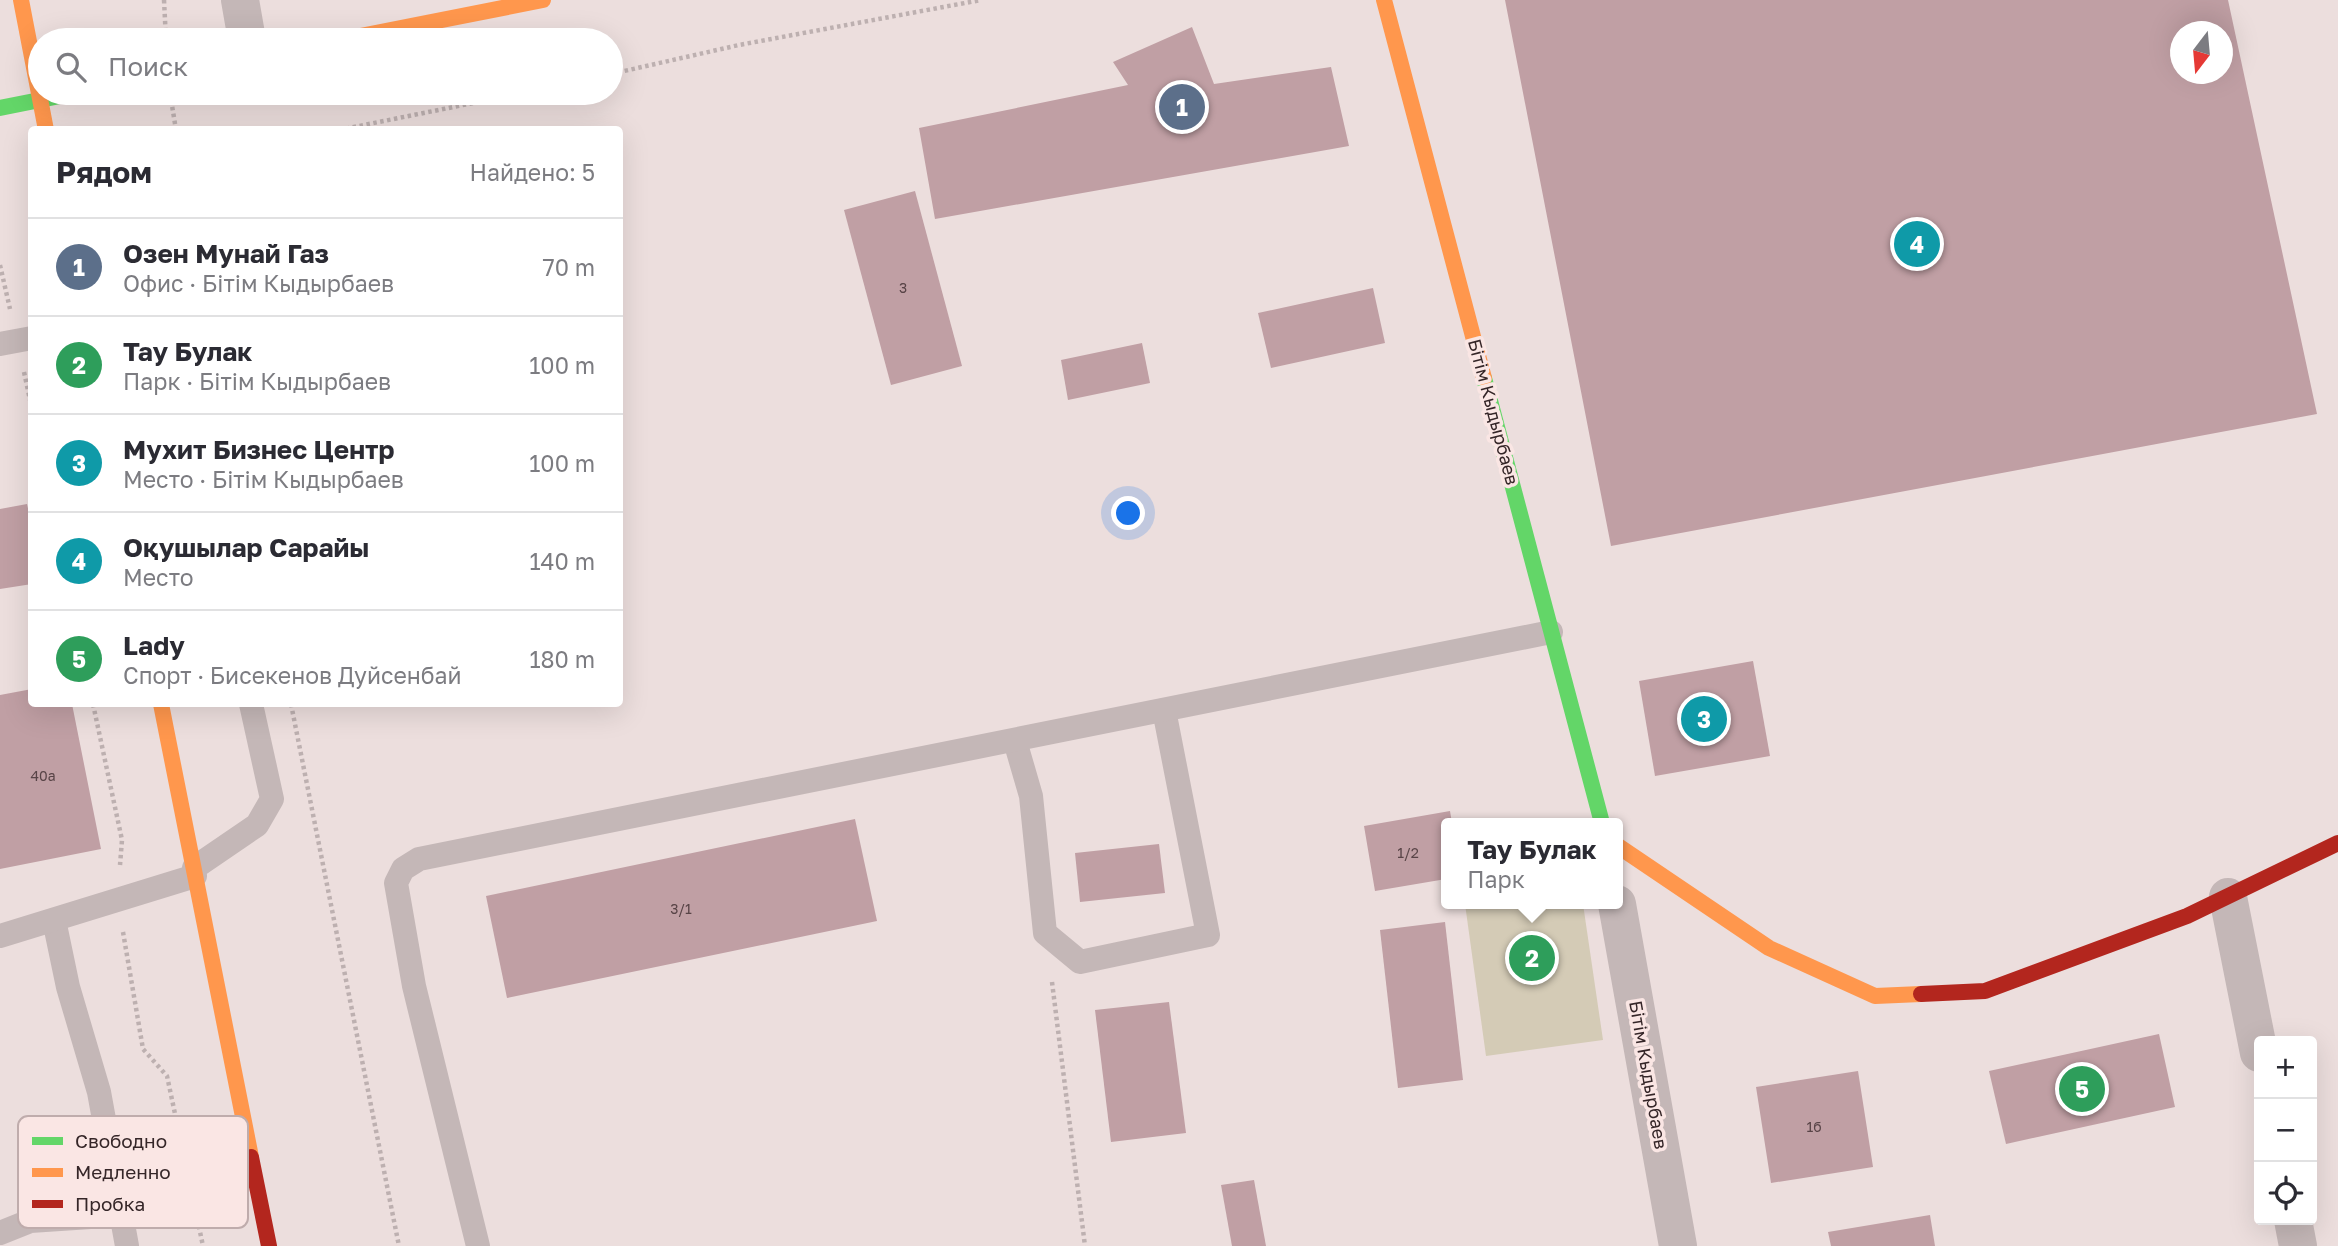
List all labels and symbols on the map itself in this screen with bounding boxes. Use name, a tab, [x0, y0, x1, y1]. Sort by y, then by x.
north arrow	[2170, 21, 2233, 84]
pin: 1	[1159, 81, 1205, 133]
pin: 4	[1894, 218, 1940, 270]
house number: 3	[899, 279, 907, 296]
street label: Бiтiм Кыдырбаев	[1464, 336, 1524, 487]
your location	[1111, 496, 1145, 530]
pin: 3	[1681, 693, 1727, 745]
house number: 40а	[30, 767, 56, 784]
house number: 1/2	[1397, 844, 1419, 861]
house number: 3/1	[670, 900, 692, 917]
pin: 2	[1509, 932, 1555, 984]
street label: Бiтiм Кыдырбаев	[1625, 999, 1673, 1151]
pin: 5	[2059, 1063, 2105, 1115]
legend	[18, 1116, 248, 1228]
house number: 1б	[1806, 1118, 1822, 1135]
text: Свободно	[75, 1129, 167, 1152]
text: Медленно	[75, 1160, 171, 1183]
text: Пробка	[75, 1192, 145, 1215]

